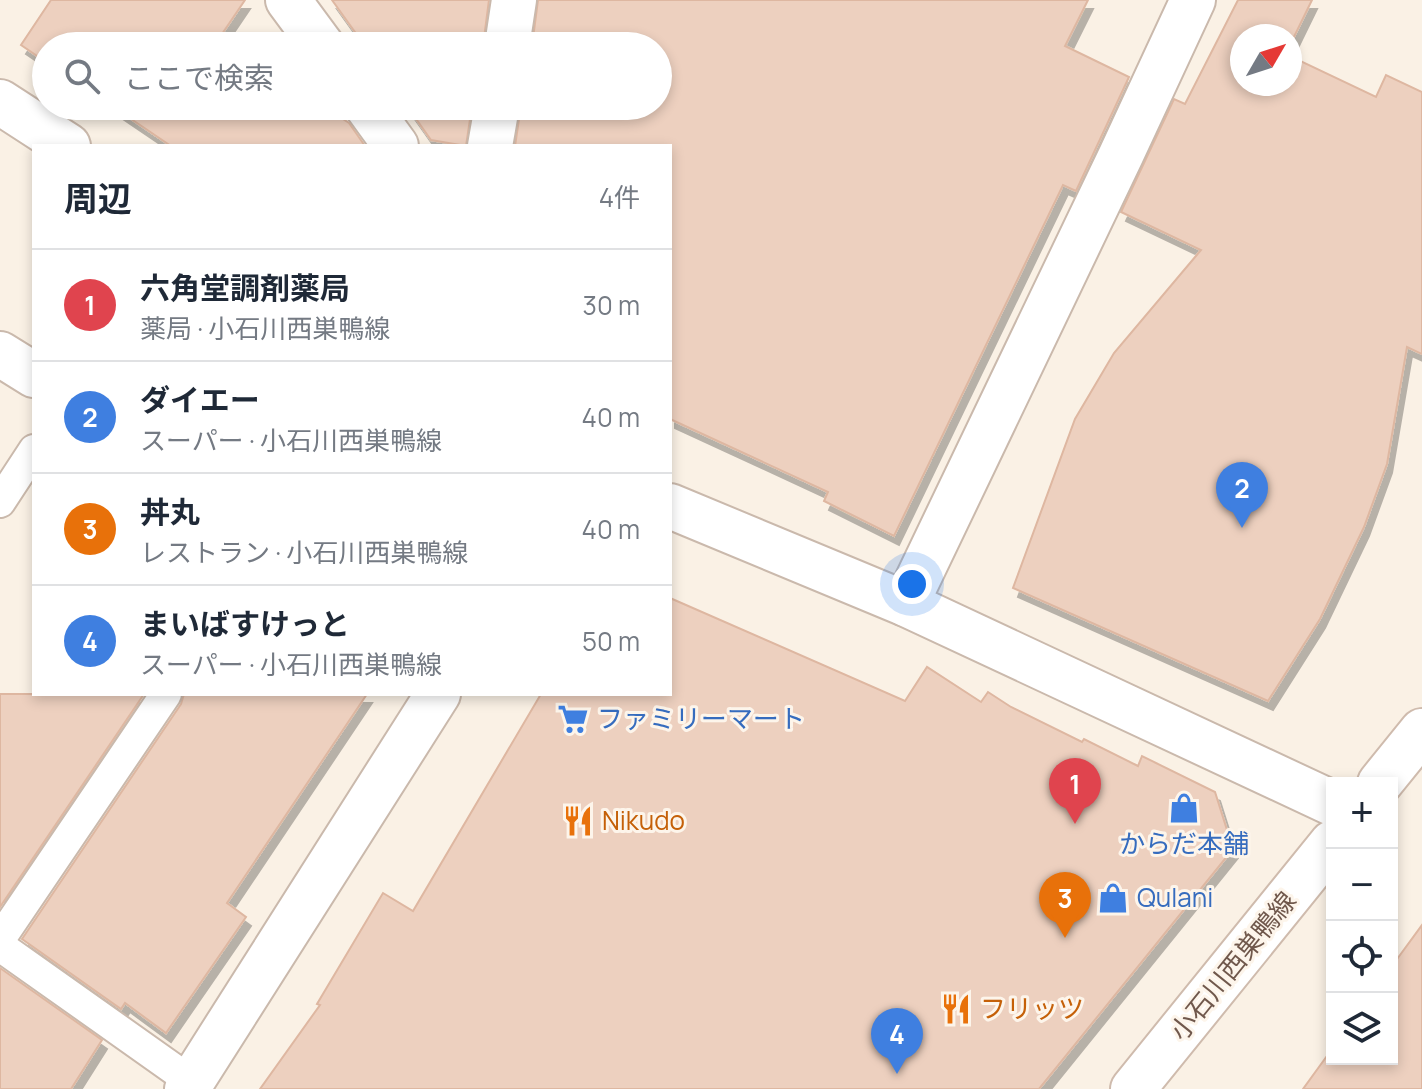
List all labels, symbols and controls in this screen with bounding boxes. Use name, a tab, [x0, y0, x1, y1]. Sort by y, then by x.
north arrow	[1230, 24, 1302, 96]
search box	[32, 32, 672, 120]
icon: search	[60, 54, 104, 98]
text: ここで検索	[124, 57, 274, 98]
text: 周辺	[64, 175, 132, 221]
text: 4件	[599, 179, 640, 215]
text: 六角堂調剤薬局	[140, 267, 350, 308]
text: 1	[84, 287, 96, 323]
text: 30 m	[583, 287, 640, 323]
text: 薬局 · 小石川西巣鴨線	[140, 310, 390, 346]
text: ダイエー	[140, 379, 260, 420]
text: 2	[82, 399, 98, 435]
text: 40 m	[582, 399, 640, 435]
text: スーパー · 小石川西巣鴨線	[140, 422, 442, 458]
pin: 2	[1216, 462, 1268, 528]
text: 丼丸	[140, 491, 200, 532]
text: 3	[82, 511, 98, 547]
text: 40 m	[582, 511, 640, 547]
text: レストラン · 小石川西巣鴨線	[140, 534, 468, 570]
your location	[892, 564, 932, 604]
text: まいばすけっと	[140, 603, 350, 644]
text: 4	[82, 623, 98, 659]
text: 50 m	[582, 623, 640, 659]
text: スーパー · 小石川西巣鴨線	[140, 646, 442, 682]
place label: ファミリーマート	[597, 700, 805, 736]
supermarket icon: ファミリーマート	[556, 702, 590, 736]
pin: 1	[1049, 758, 1101, 824]
map controls	[1326, 777, 1398, 1065]
button: +	[1326, 777, 1398, 849]
shop icon: からだ本舗	[1167, 791, 1201, 825]
place label: Nikudo	[602, 802, 685, 838]
restaurant icon: Nikudo	[561, 804, 595, 838]
place label: からだ本舗	[1119, 825, 1249, 861]
button: −	[1326, 849, 1398, 921]
pin: 3	[1039, 872, 1091, 938]
place label: Qulani	[1137, 879, 1213, 915]
shop icon: Qulani	[1096, 881, 1130, 915]
street label: 小石川西巣鴨線	[1161, 883, 1303, 1047]
button: locate	[1326, 921, 1398, 993]
place label: フリッツ	[980, 990, 1084, 1026]
restaurant icon: フリッツ	[939, 992, 973, 1026]
button: layers	[1326, 993, 1398, 1065]
pin: 4	[871, 1008, 923, 1074]

